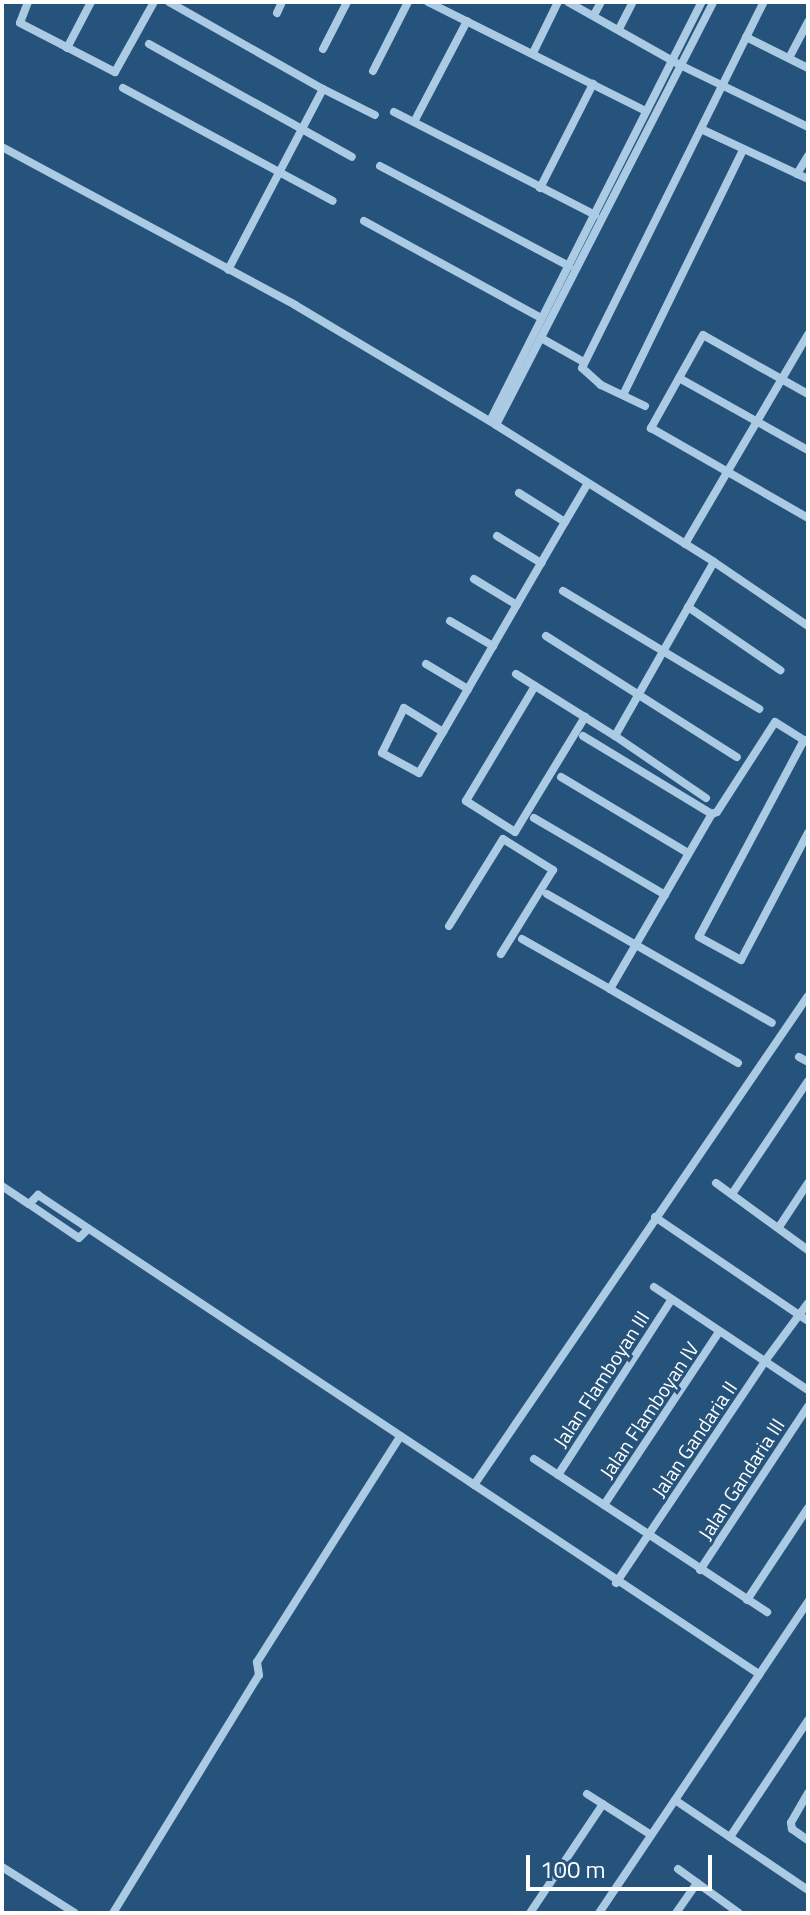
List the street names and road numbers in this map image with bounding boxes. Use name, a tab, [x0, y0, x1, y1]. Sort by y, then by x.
street label: Jalan Flamboyan III	[548, 1306, 654, 1452]
street label: Jalan Flamboyan IV	[594, 1337, 704, 1483]
street label: Jalan Gandaria II	[646, 1376, 742, 1502]
street label: Jalan Gandaria III	[693, 1414, 789, 1544]

